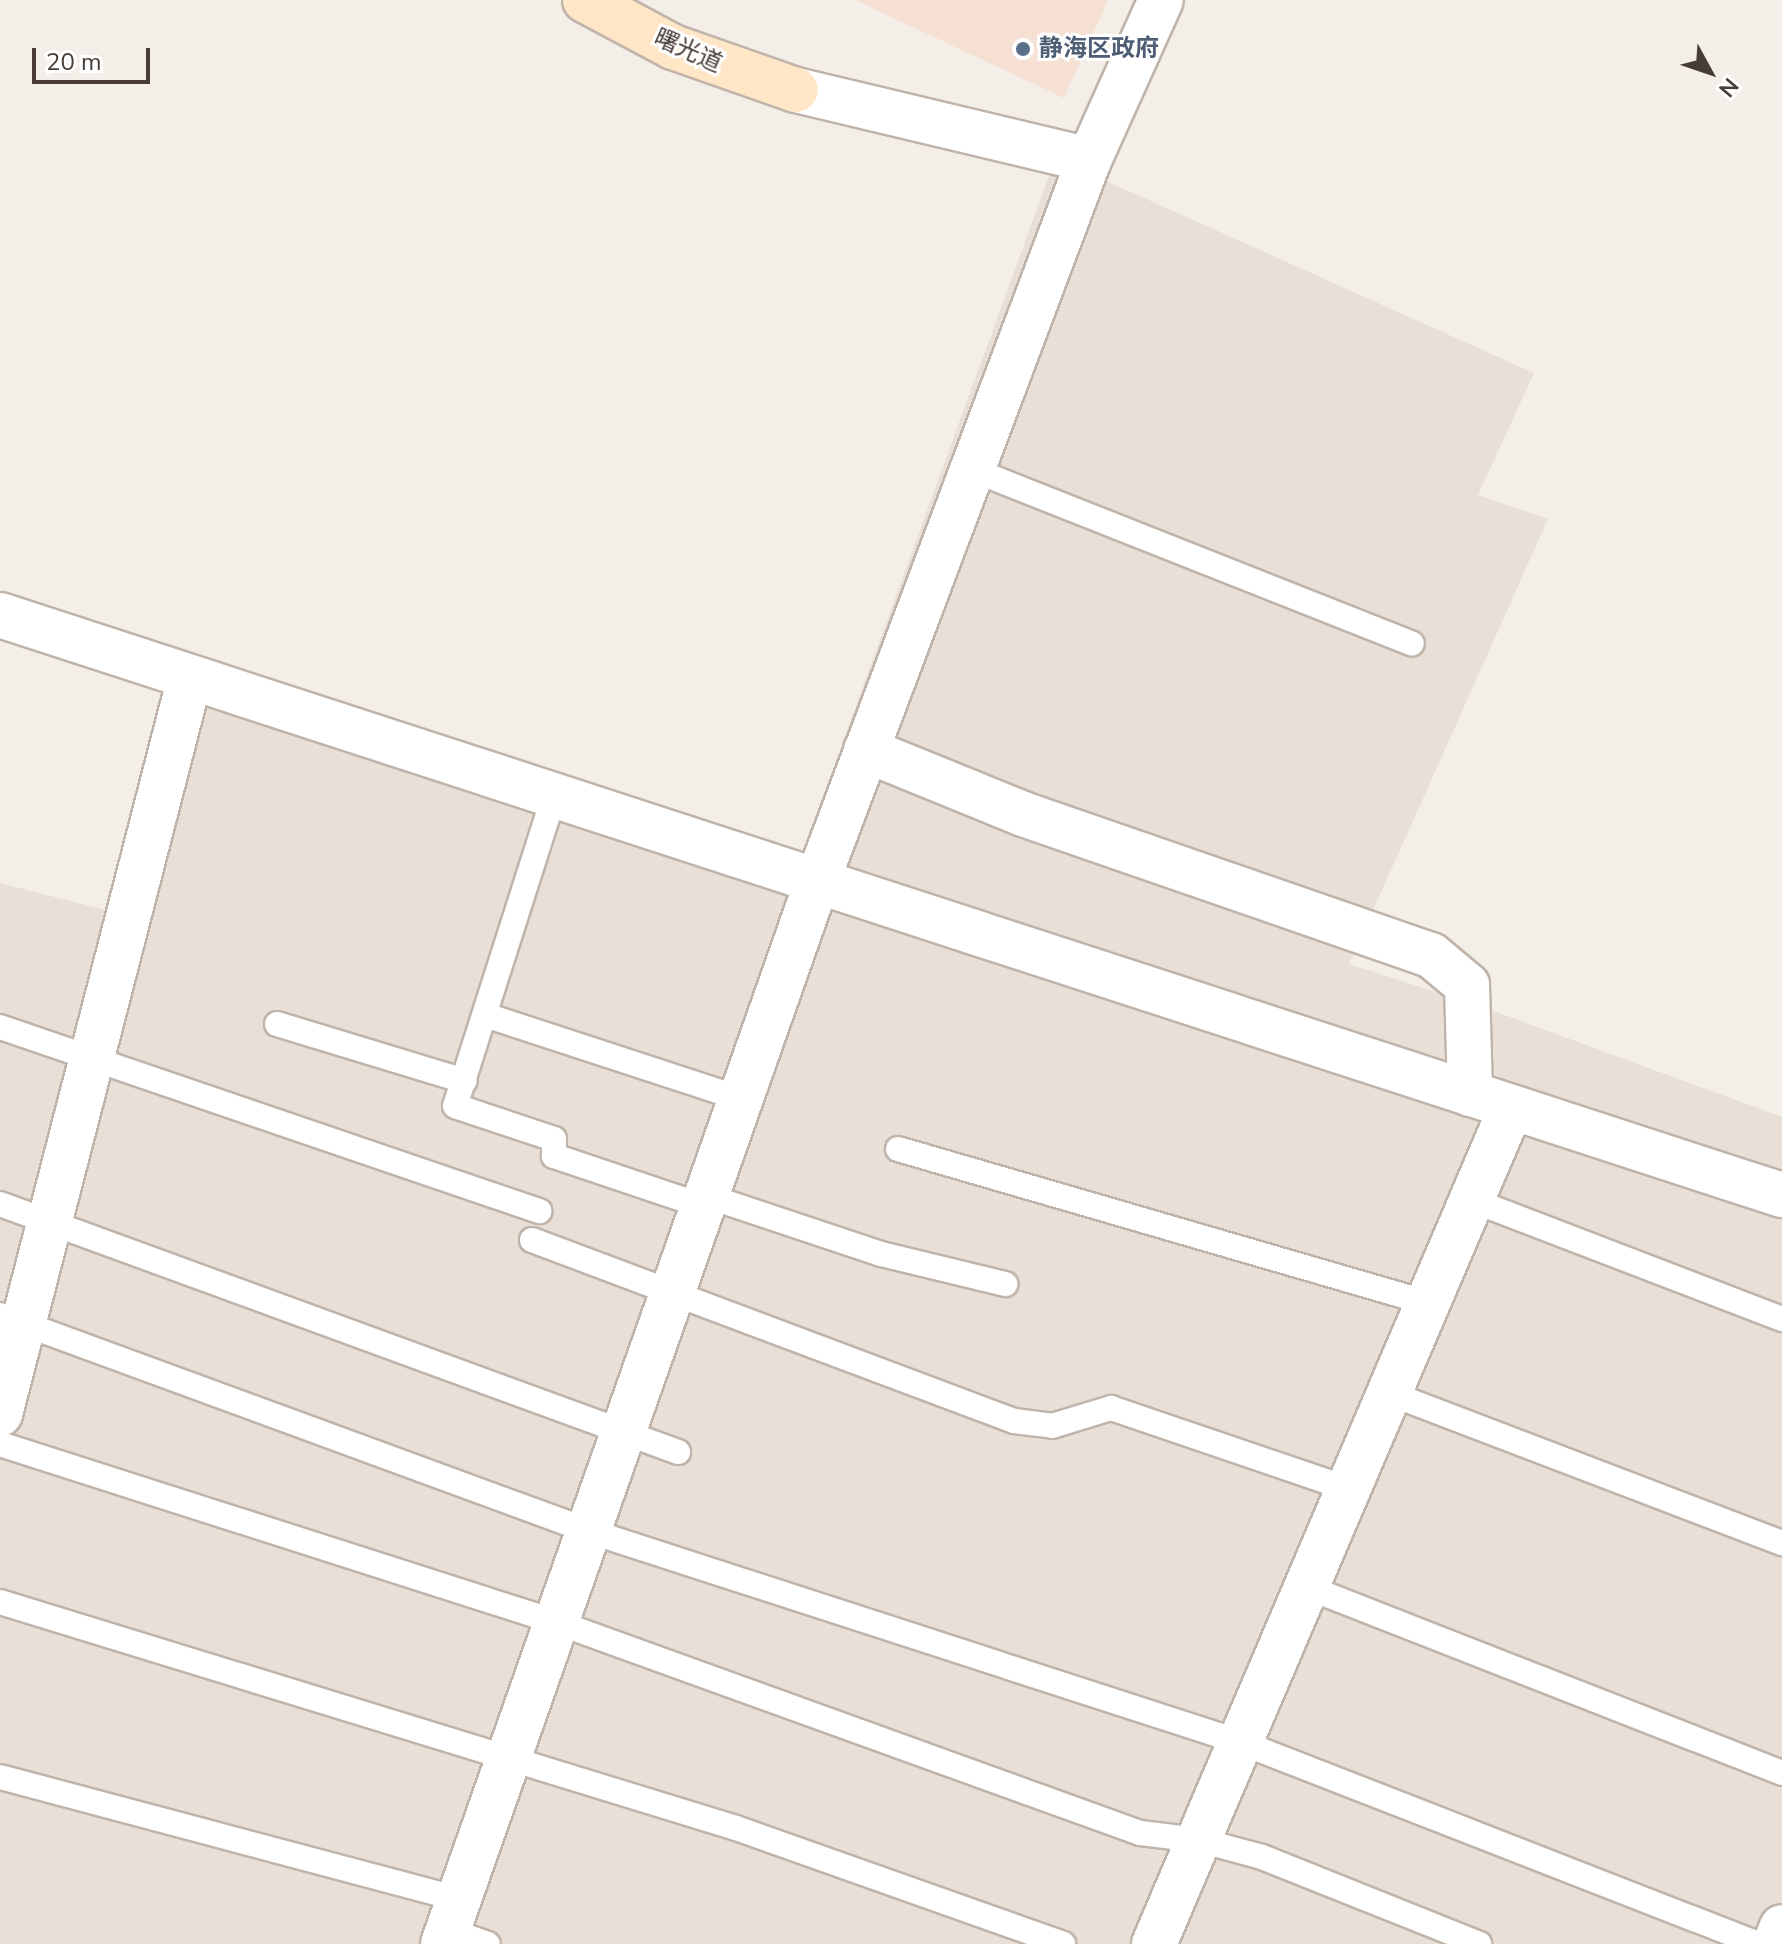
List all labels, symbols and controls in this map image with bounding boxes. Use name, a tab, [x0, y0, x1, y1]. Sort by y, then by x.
street label: 曙光道	[649, 23, 727, 79]
scale bar	[36, 32, 154, 82]
north arrow	[1670, 32, 1750, 112]
place label: 静海区政府	[1039, 35, 1159, 63]
marker: 静海区政府	[1014, 40, 1032, 58]
text: 20 m	[46, 46, 102, 78]
text: N	[1712, 71, 1745, 103]

